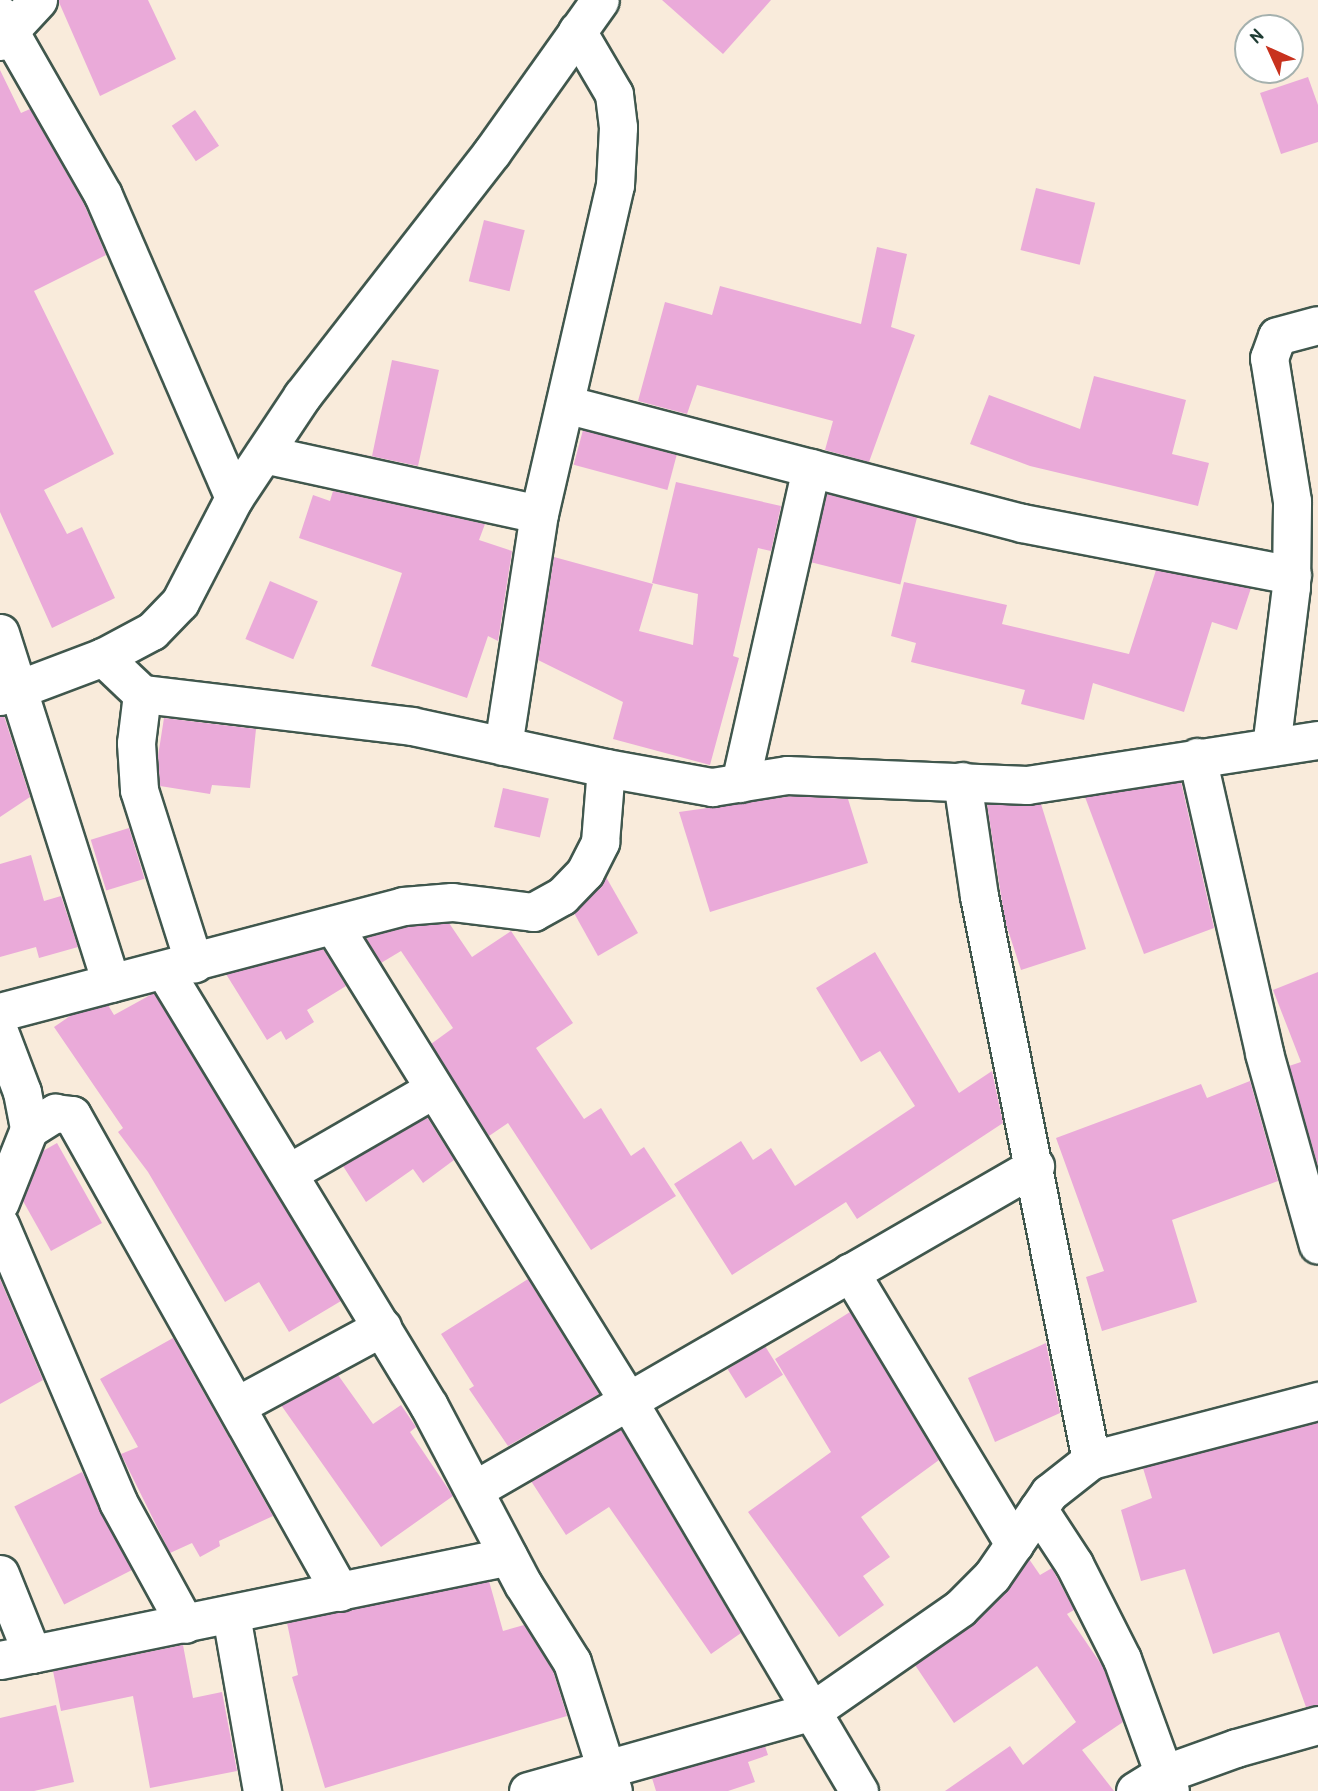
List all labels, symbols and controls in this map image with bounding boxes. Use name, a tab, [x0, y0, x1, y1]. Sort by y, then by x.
north arrow	[1234, 14, 1304, 84]
text: N	[1243, 23, 1268, 48]

